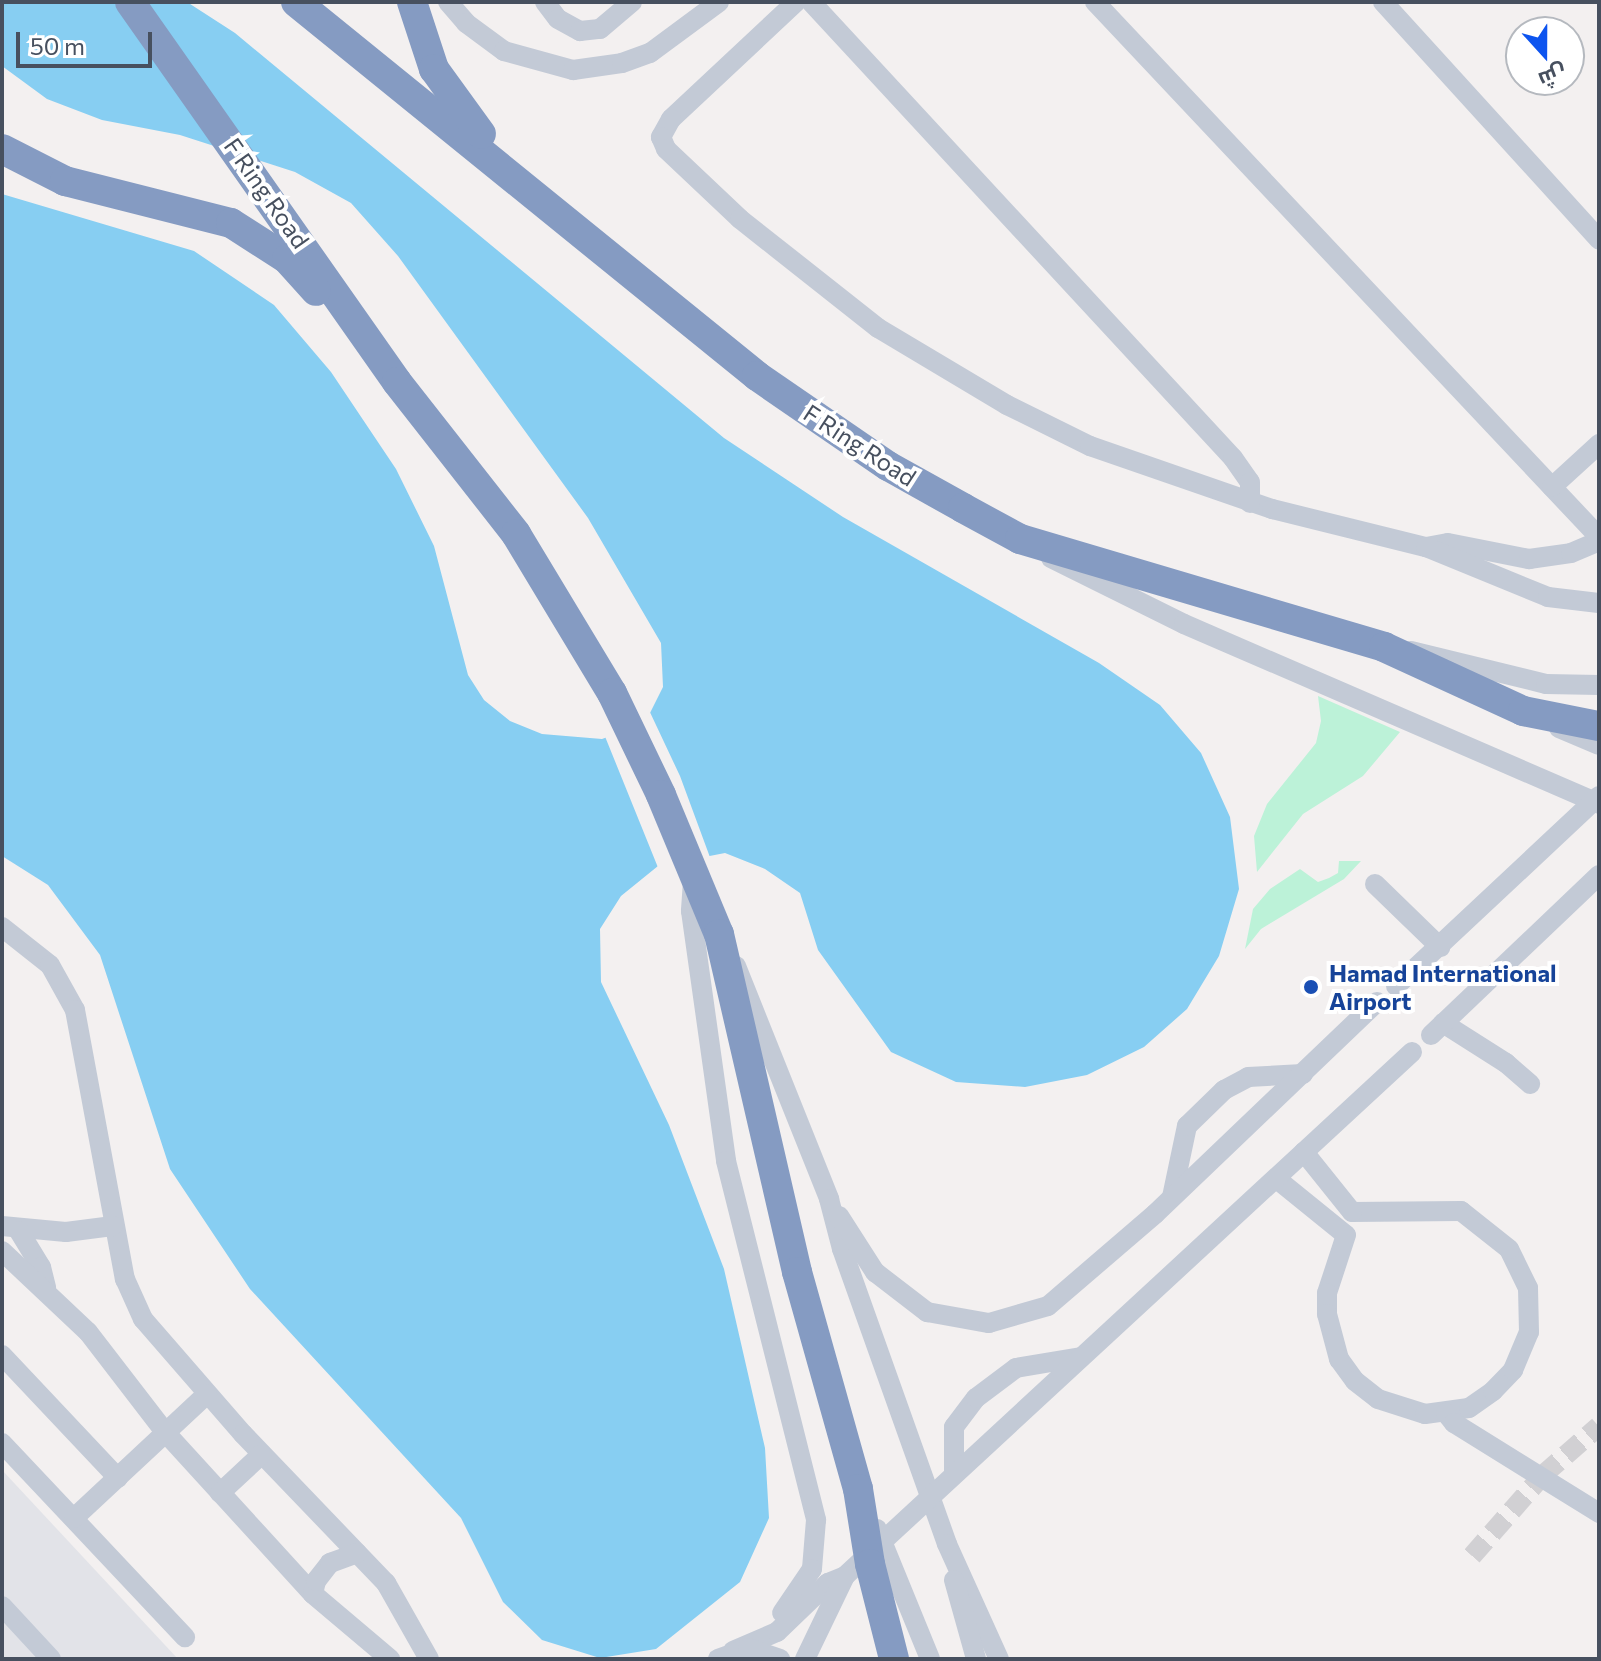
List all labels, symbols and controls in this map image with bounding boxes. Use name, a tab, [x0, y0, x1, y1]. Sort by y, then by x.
scale bar	[20, 16, 156, 66]
north arrow	[1505, 16, 1585, 96]
text: 50 m	[30, 31, 85, 60]
text: ش	[1535, 59, 1571, 95]
street label: F Ring Road	[218, 132, 316, 254]
street label: F Ring Road	[798, 398, 922, 492]
place label: Hamad International Airport	[1329, 959, 1557, 1015]
marker: Hamad International Airport	[1300, 976, 1322, 998]

